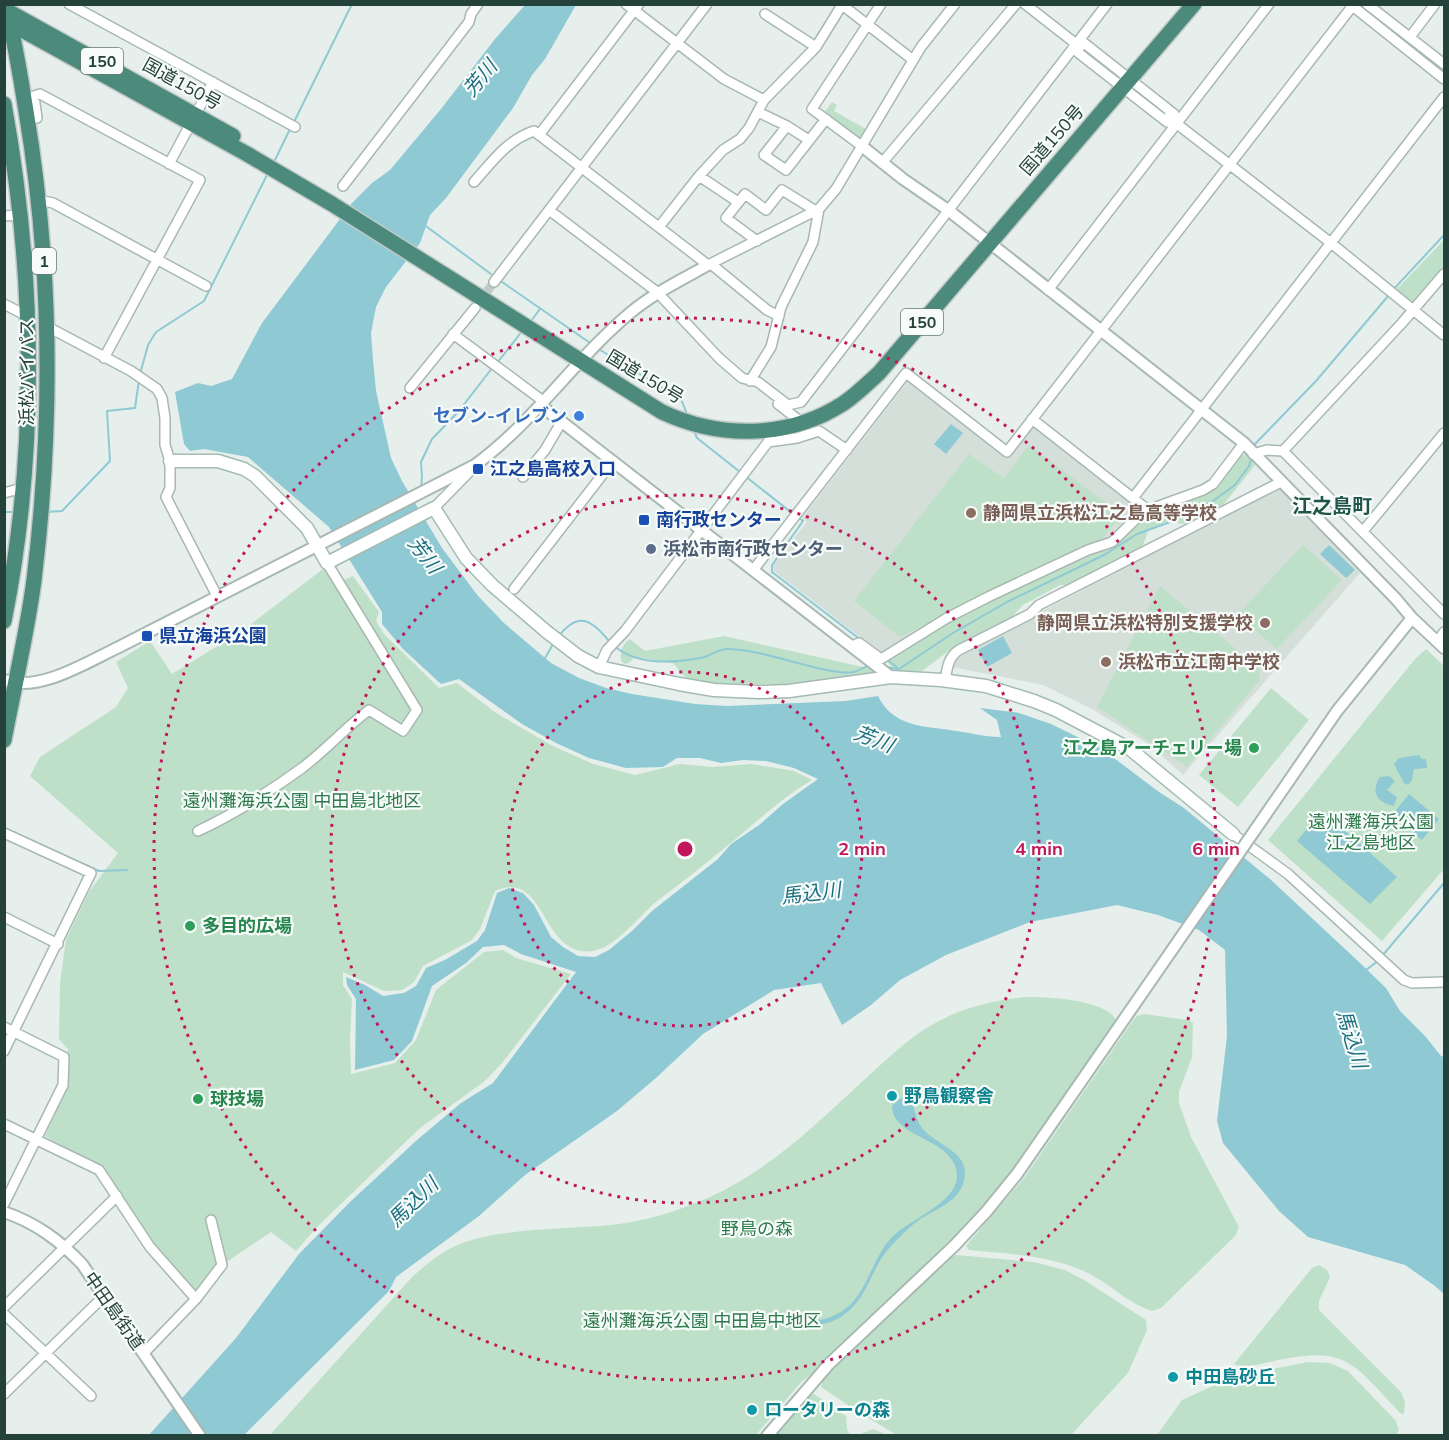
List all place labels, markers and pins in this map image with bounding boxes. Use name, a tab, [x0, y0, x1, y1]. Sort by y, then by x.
place label: セブン-イレブン	[433, 404, 567, 427]
marker: セブン-イレブン	[572, 409, 586, 423]
place label: 江之島高校入口	[490, 457, 616, 480]
marker: 江之島高校入口	[471, 462, 485, 476]
place label: 静岡県立浜松江之島高等学校	[983, 501, 1217, 524]
marker: 静岡県立浜松江之島高等学校	[964, 506, 978, 520]
place label: 南行政センター	[656, 508, 782, 531]
marker: 南行政センター	[637, 513, 651, 527]
place label: 浜松市南行政センター	[663, 537, 843, 560]
marker: 浜松市南行政センター	[644, 542, 658, 556]
place label: 静岡県立浜松特別支援学校	[1037, 611, 1253, 634]
marker: 静岡県立浜松特別支援学校	[1258, 616, 1272, 630]
place label: 県立海浜公園	[159, 624, 267, 647]
marker: 県立海浜公園	[140, 629, 154, 643]
place label: 浜松市立江南中学校	[1118, 650, 1280, 673]
marker: 浜松市立江南中学校	[1099, 655, 1113, 669]
place label: 江之島アーチェリー場	[1063, 736, 1242, 759]
marker: 江之島アーチェリー場	[1247, 741, 1261, 755]
centre of rings	[675, 839, 695, 859]
place label: 多目的広場	[202, 914, 292, 937]
marker: 多目的広場	[183, 919, 197, 933]
place label: 野鳥観察舎	[904, 1084, 994, 1107]
place label: 球技場	[210, 1087, 264, 1110]
marker: 野鳥観察舎	[885, 1089, 899, 1103]
marker: 球技場	[191, 1092, 205, 1106]
place label: 中田島砂丘	[1185, 1365, 1275, 1388]
marker: 中田島砂丘	[1166, 1370, 1180, 1384]
place label: ロータリーの森	[764, 1398, 890, 1421]
marker: ロータリーの森	[745, 1403, 759, 1417]

